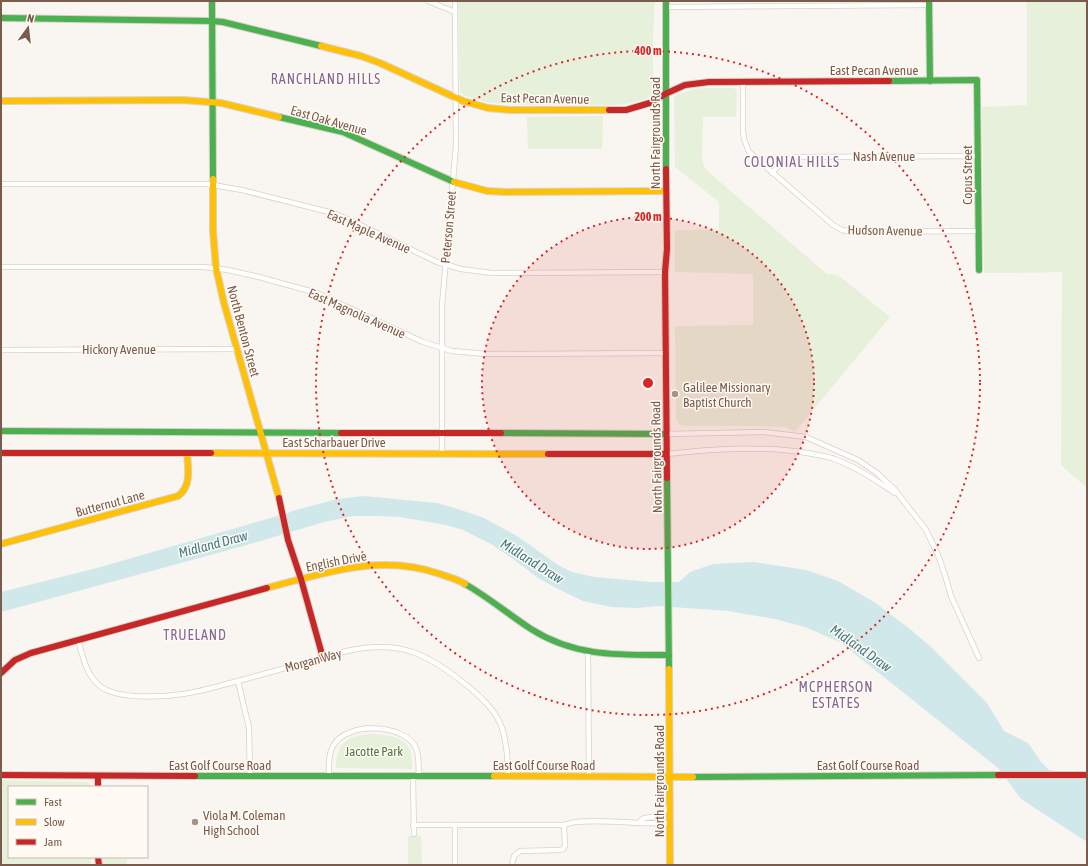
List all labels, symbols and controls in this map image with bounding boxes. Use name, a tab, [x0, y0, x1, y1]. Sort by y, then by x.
north arrow	[8, 8, 48, 48]
text: N	[26, 12, 35, 25]
text: 400 m	[633, 44, 662, 58]
street label: East Pecan Avenue	[830, 63, 918, 78]
district label: RANCHLAND HILLS	[271, 71, 381, 87]
street label: North Fairgrounds Road	[648, 77, 663, 189]
street label: East Pecan Avenue	[501, 90, 590, 107]
street label: East Oak Avenue	[289, 102, 369, 139]
street label: Copus Street	[960, 145, 975, 205]
street label: Nash Avenue	[853, 149, 915, 164]
district label: COLONIAL HILLS	[744, 154, 840, 170]
street label: Peterson Street	[438, 190, 459, 264]
street label: East Maple Avenue	[325, 206, 413, 257]
text: 200 m	[634, 210, 662, 224]
street label: Hudson Avenue	[847, 222, 923, 239]
street label: North Benton Street	[224, 284, 263, 379]
street label: East Magnolia Avenue	[306, 285, 408, 342]
street label: Hickory Avenue	[82, 342, 156, 357]
centre of rings	[641, 376, 655, 390]
place label: Galilee Missionary Baptist Church	[683, 380, 771, 410]
marker: Galilee Missionary Baptist Church	[670, 389, 680, 399]
street label: North Fairgrounds Road	[648, 401, 665, 513]
street label: East Scharbauer Drive	[282, 435, 386, 450]
street label: Butternut Lane	[74, 487, 146, 520]
water label: Midland Draw	[177, 527, 250, 561]
water label: Midland Draw	[498, 535, 567, 587]
street label: English Drive	[304, 548, 368, 575]
water label: Midland Draw	[827, 621, 895, 675]
district label: TRUELAND	[163, 627, 227, 643]
street label: Morgan Way	[283, 646, 344, 675]
district label: MCPHERSON ESTATES	[799, 679, 873, 711]
street label: North Fairgrounds Road	[652, 725, 667, 837]
park label: Jacotte Park	[345, 744, 403, 759]
street label: East Golf Course Road	[169, 758, 271, 773]
street label: East Golf Course Road	[493, 758, 595, 773]
street label: East Golf Course Road	[817, 758, 919, 773]
legend	[8, 786, 148, 858]
text: Fast	[44, 795, 62, 809]
place label: Viola M. Coleman High School	[203, 808, 285, 838]
text: Slow	[44, 815, 65, 829]
marker: Viola M. Coleman High School	[190, 817, 200, 827]
text: Jam	[44, 835, 62, 849]

